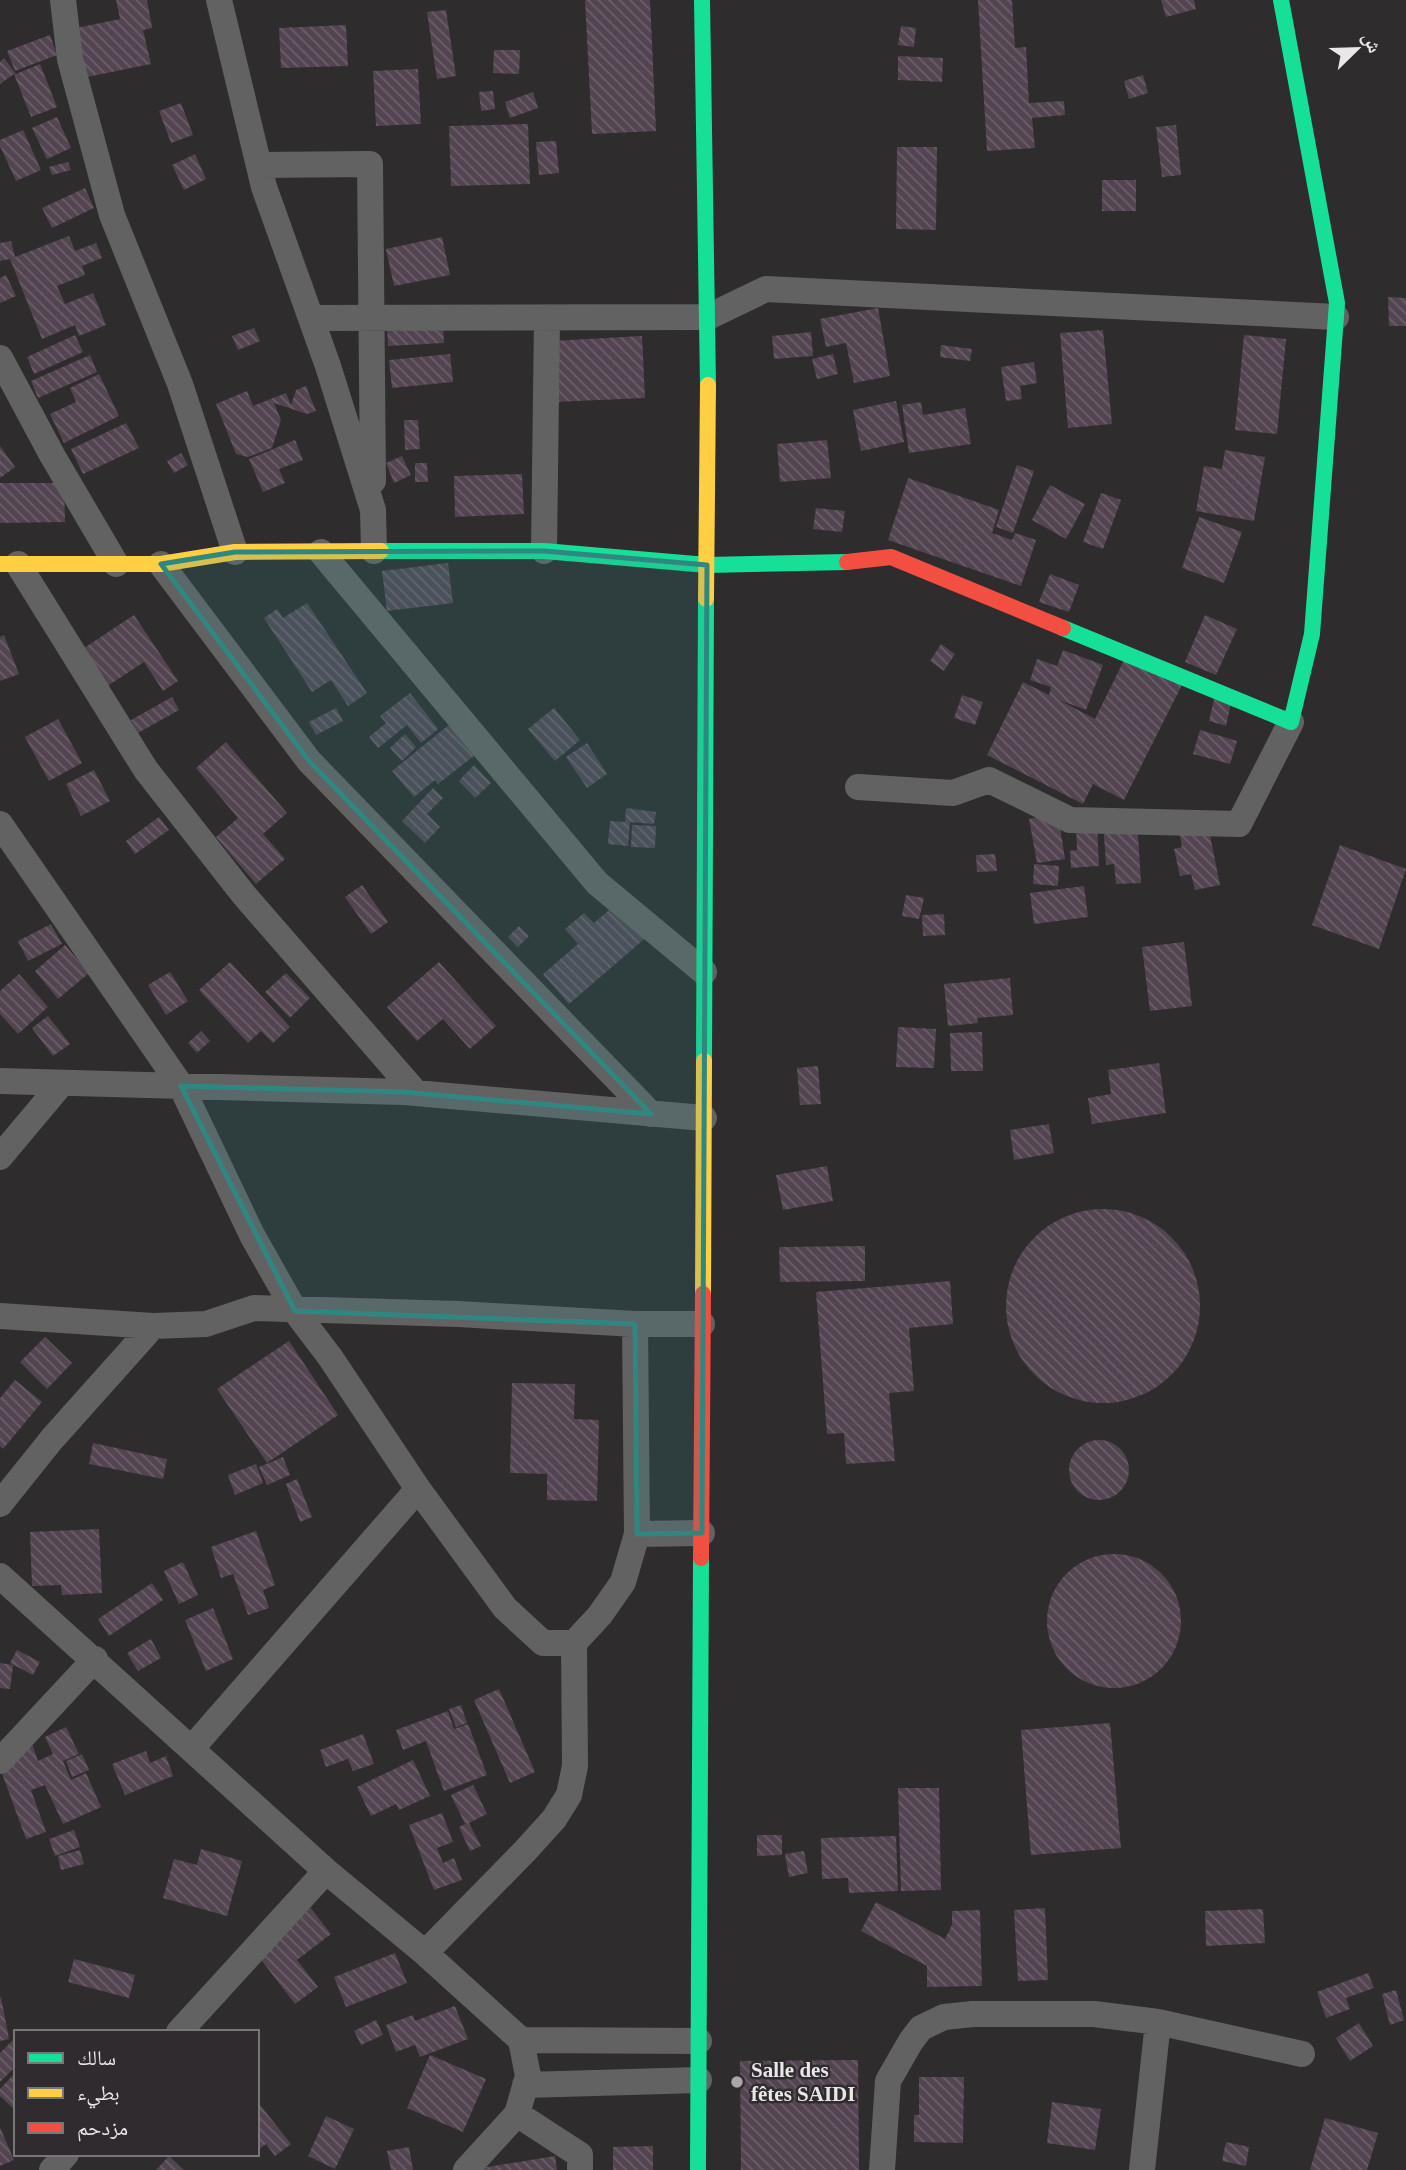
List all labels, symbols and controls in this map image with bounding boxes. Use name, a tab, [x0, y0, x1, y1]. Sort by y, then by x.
north arrow	[1322, 14, 1392, 84]
text: ش	[1358, 29, 1386, 56]
legend	[14, 2030, 259, 2156]
text: سالك	[77, 2046, 116, 2070]
place label: Salle des fêtes SAIDI	[751, 2058, 855, 2106]
marker: Salle des fêtes SAIDI	[729, 2074, 745, 2090]
text: بطيء	[77, 2081, 120, 2109]
text: مزدحم	[77, 2116, 128, 2142]

